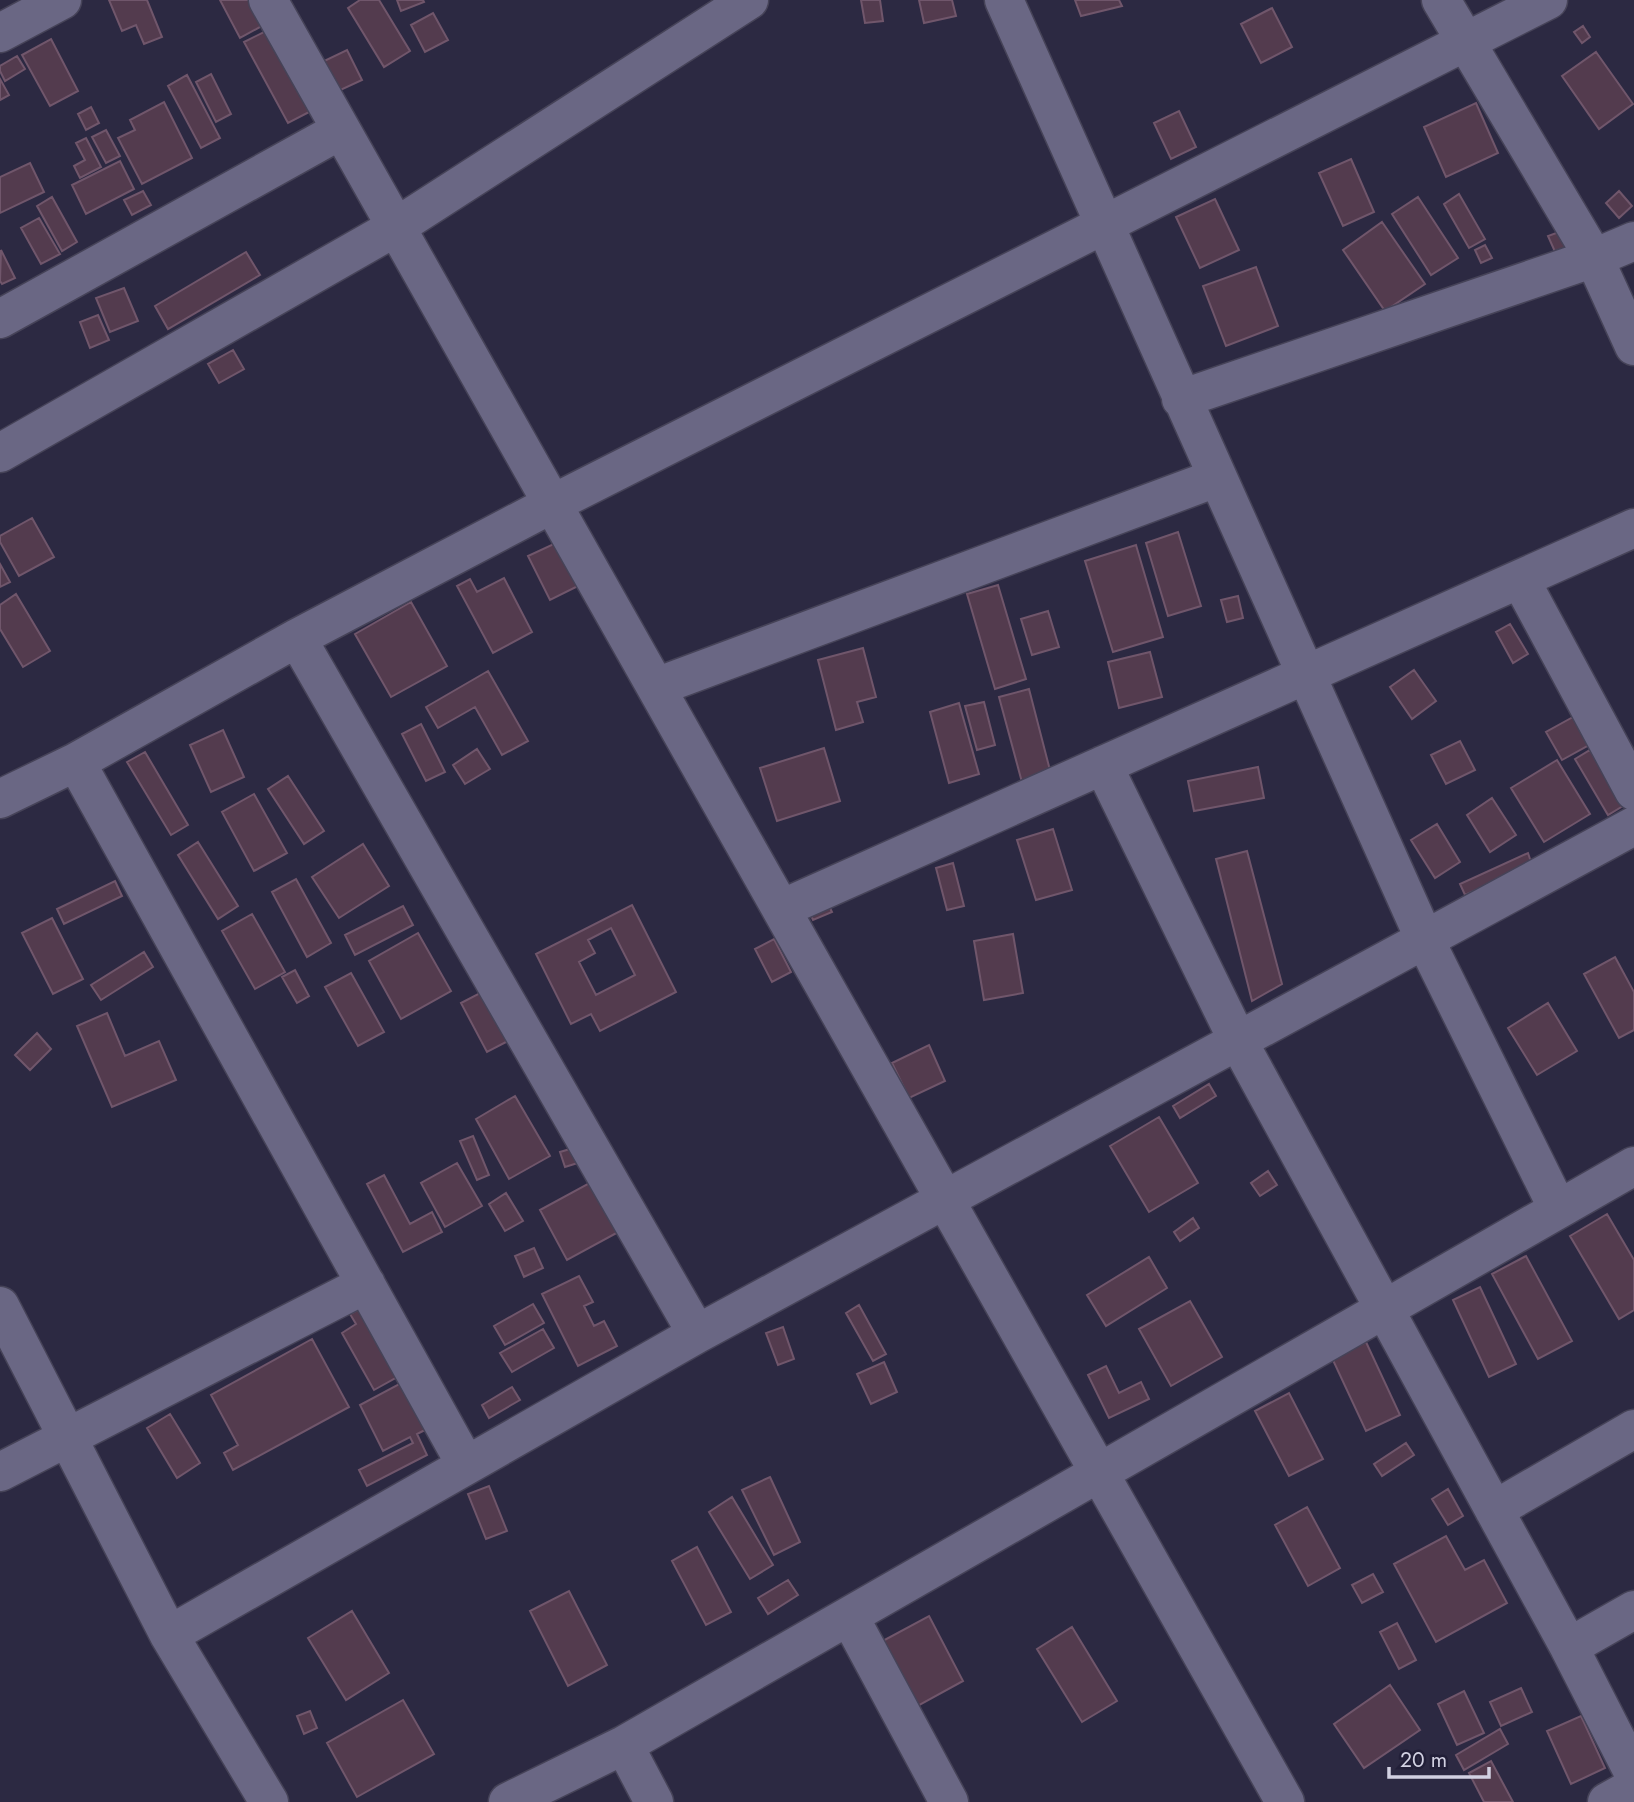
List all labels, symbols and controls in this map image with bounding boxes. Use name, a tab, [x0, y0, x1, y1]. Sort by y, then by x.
scale bar	[1389, 1736, 1489, 1780]
text: 20 m	[1400, 1745, 1447, 1775]

